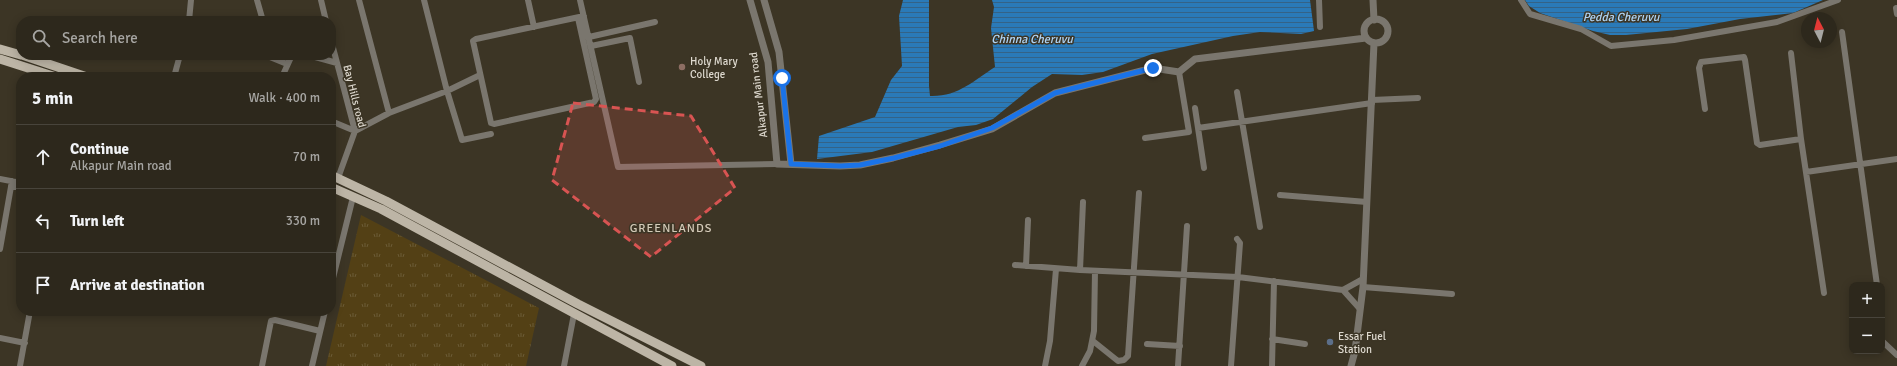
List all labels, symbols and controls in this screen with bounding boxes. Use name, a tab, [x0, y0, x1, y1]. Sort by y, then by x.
water label: Pedda Cheruvu	[1583, 10, 1661, 25]
north arrow	[1801, 12, 1837, 48]
search box	[16, 16, 336, 60]
icon: search	[30, 27, 52, 49]
text: Search here	[62, 29, 138, 47]
water label: Chinna Cheruvu	[991, 32, 1074, 47]
street label: Alkapur Main road	[747, 51, 770, 138]
place label: Holy Mary College	[690, 55, 739, 81]
route end	[1144, 59, 1162, 77]
marker: Holy Mary College	[677, 62, 687, 72]
street label: Bay Hills road	[340, 63, 369, 129]
route start	[773, 69, 791, 87]
text: 5 min	[32, 88, 73, 109]
text: Walk · 400 m	[249, 90, 320, 106]
text: Continue	[70, 140, 129, 158]
icon: ahead	[32, 146, 54, 168]
text: 70 m	[293, 149, 320, 165]
text: Alkapur Main road	[70, 158, 172, 174]
icon: left	[32, 210, 54, 232]
text: Turn left	[70, 212, 124, 230]
text: 330 m	[286, 213, 320, 229]
district label: GREENLANDS	[630, 221, 712, 236]
icon: arrive	[32, 274, 54, 296]
text: Arrive at destination	[70, 276, 205, 294]
map controls	[1849, 282, 1885, 354]
button: +	[1849, 282, 1885, 318]
button: −	[1849, 318, 1885, 354]
place label: Essar Fuel Station	[1338, 330, 1386, 356]
marker: Essar Fuel Station	[1325, 337, 1335, 347]

